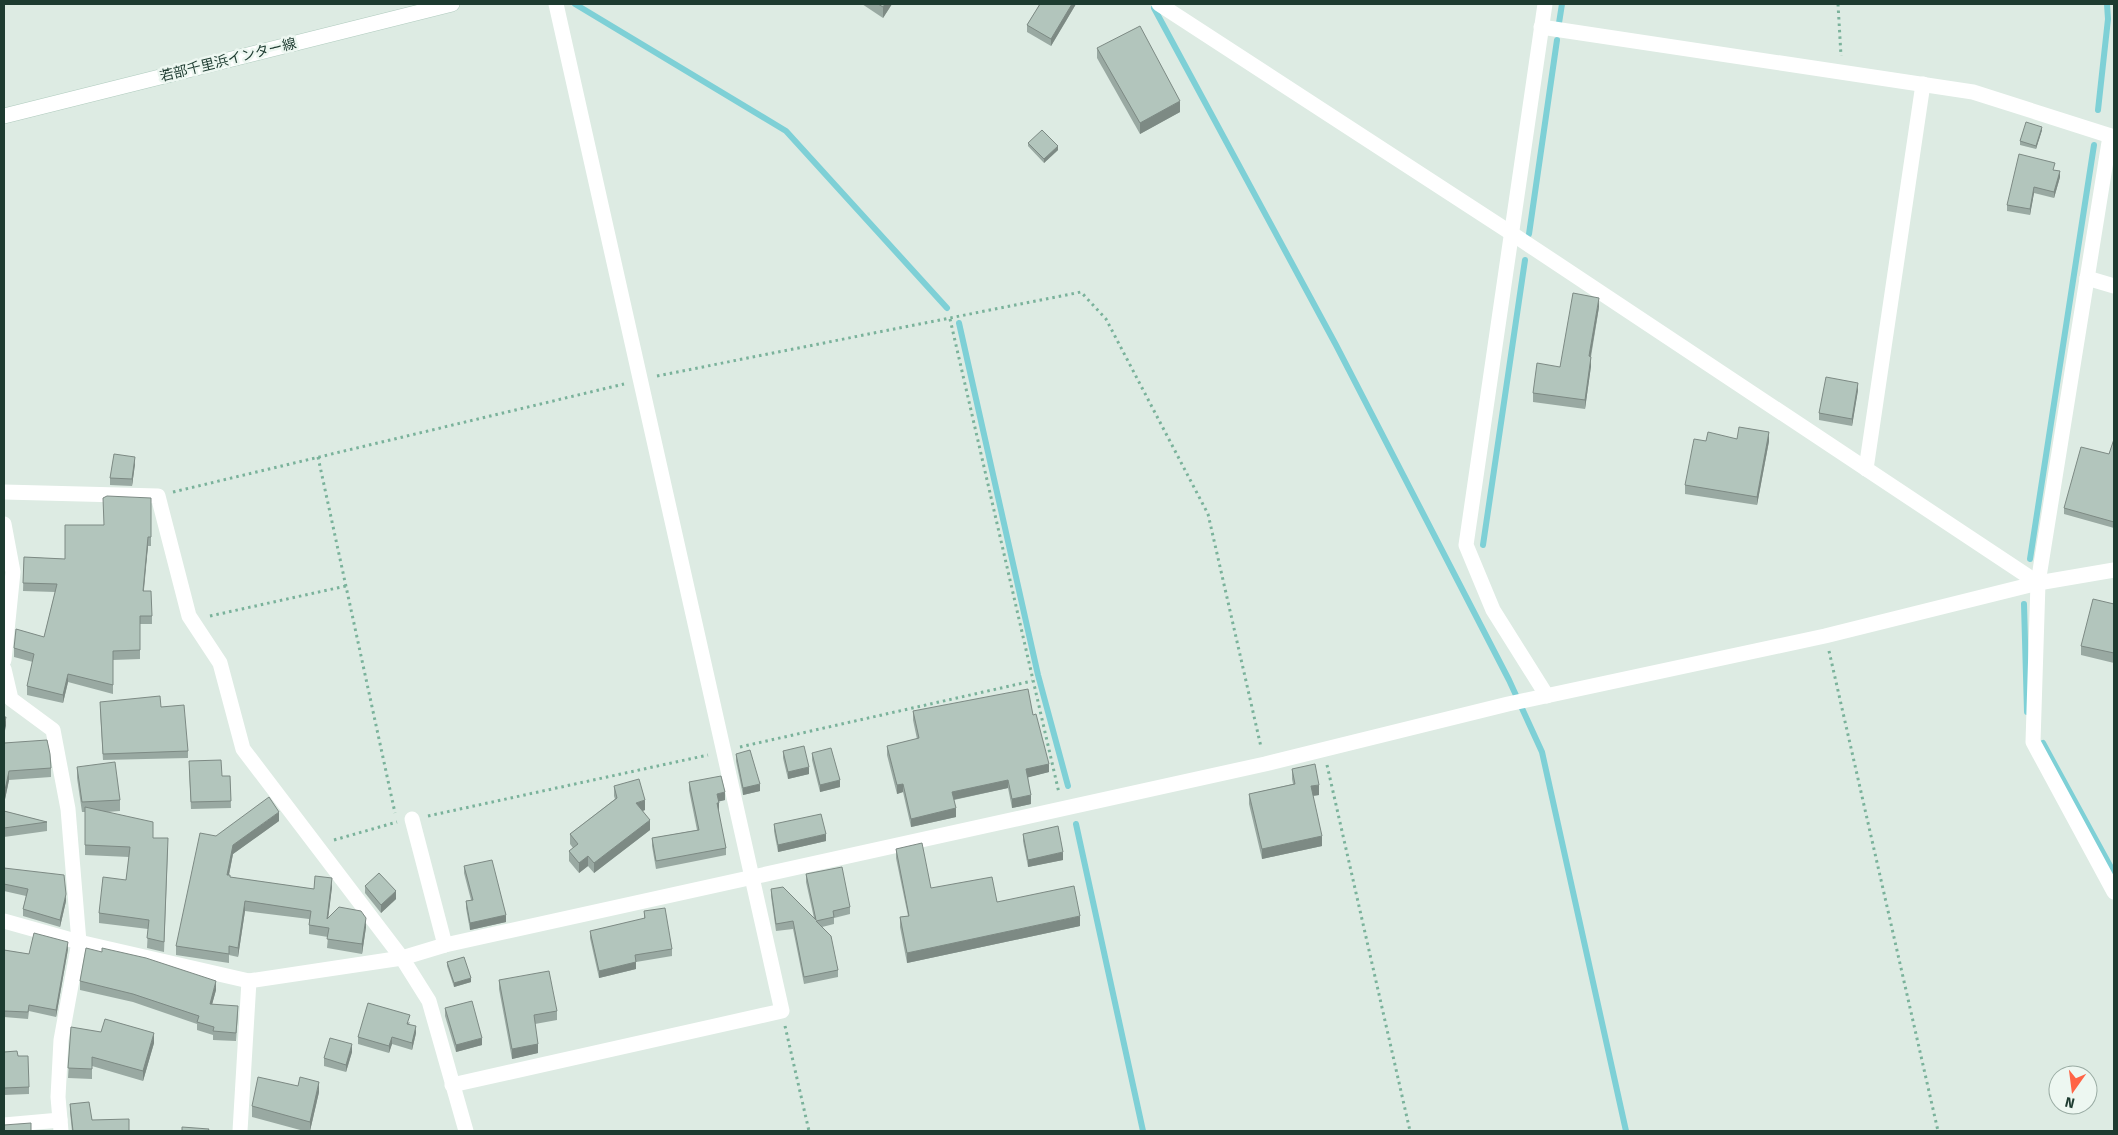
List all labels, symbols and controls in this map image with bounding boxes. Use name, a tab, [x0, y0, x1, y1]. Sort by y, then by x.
street label: 若部千里浜インター線	[158, 35, 298, 85]
north arrow	[2048, 1065, 2098, 1115]
text: N	[2063, 1093, 2077, 1112]

